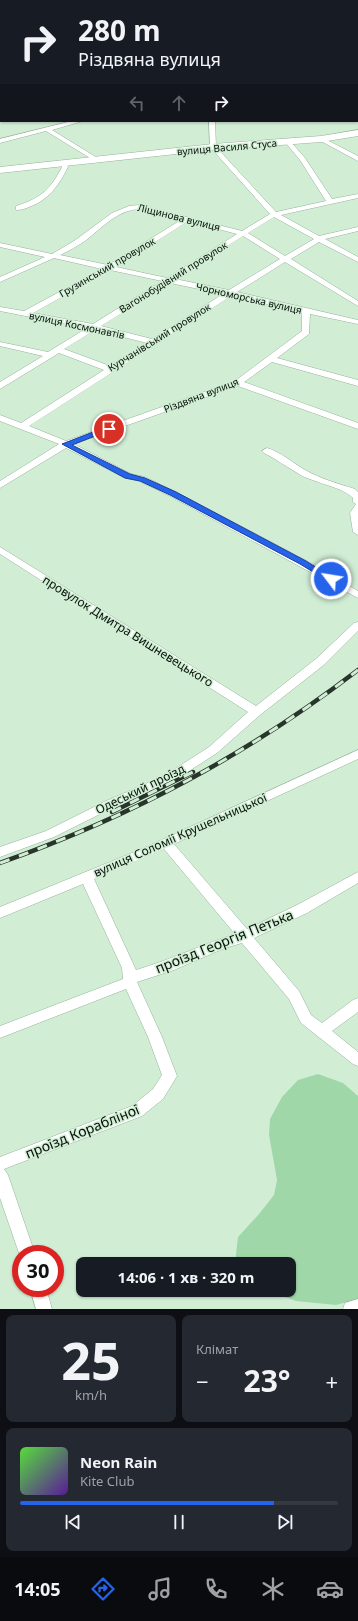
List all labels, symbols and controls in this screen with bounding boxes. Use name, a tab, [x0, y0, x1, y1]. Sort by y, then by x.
text: 280 m	[78, 11, 161, 49]
icon: right	[12, 16, 64, 68]
text: Різдвяна вулиця	[78, 47, 221, 71]
icon: left	[126, 92, 148, 114]
icon: ahead	[168, 92, 190, 114]
icon: right	[210, 92, 232, 114]
street label: вулиця Василя Стуса	[176, 136, 278, 158]
street label: Ліщинова вулиця	[136, 200, 222, 234]
street label: Грузинський провулок	[56, 233, 158, 300]
street label: Вагонобудівний провулок	[116, 237, 230, 316]
street label: Чорноморська вулиця	[195, 279, 303, 317]
street label: Курчанівський провулок	[105, 299, 214, 374]
street label: вулиця Космонавтів	[28, 308, 126, 342]
street label: Різдвяна вулиця	[161, 374, 241, 416]
pin	[92, 412, 126, 446]
icon: arrive	[98, 418, 120, 440]
position arrow	[310, 558, 352, 600]
street label: провулок Дмитра Вишневецького	[39, 571, 217, 691]
street label: Одеський проїзд	[92, 760, 188, 818]
street label: вулиця Соломії Крушельницької	[91, 789, 269, 881]
street label: проїзд Георгія Петька	[152, 905, 296, 977]
street label: проїзд Корабліної	[22, 1099, 142, 1163]
speed limit sign: 30	[12, 1245, 64, 1297]
text: 14:06 · 1 хв · 320 m	[118, 1267, 254, 1287]
text: 25	[61, 1324, 121, 1395]
text: Клімат	[196, 1340, 238, 1358]
text: 23°	[243, 1360, 291, 1401]
text: −	[196, 1366, 209, 1396]
text: +	[325, 1366, 338, 1396]
text: km/h	[75, 1386, 107, 1404]
text: Neon Rain	[80, 1452, 157, 1472]
text: Kite Club	[80, 1472, 134, 1490]
icon: previous	[62, 1511, 84, 1533]
icon: pause	[168, 1511, 190, 1533]
icon: next	[274, 1511, 296, 1533]
icon: directions	[89, 1575, 117, 1603]
icon: music	[146, 1575, 174, 1603]
icon: phone	[202, 1575, 230, 1603]
icon: climate	[259, 1575, 287, 1603]
icon: car	[316, 1575, 344, 1603]
text: 14:05	[14, 1577, 61, 1601]

